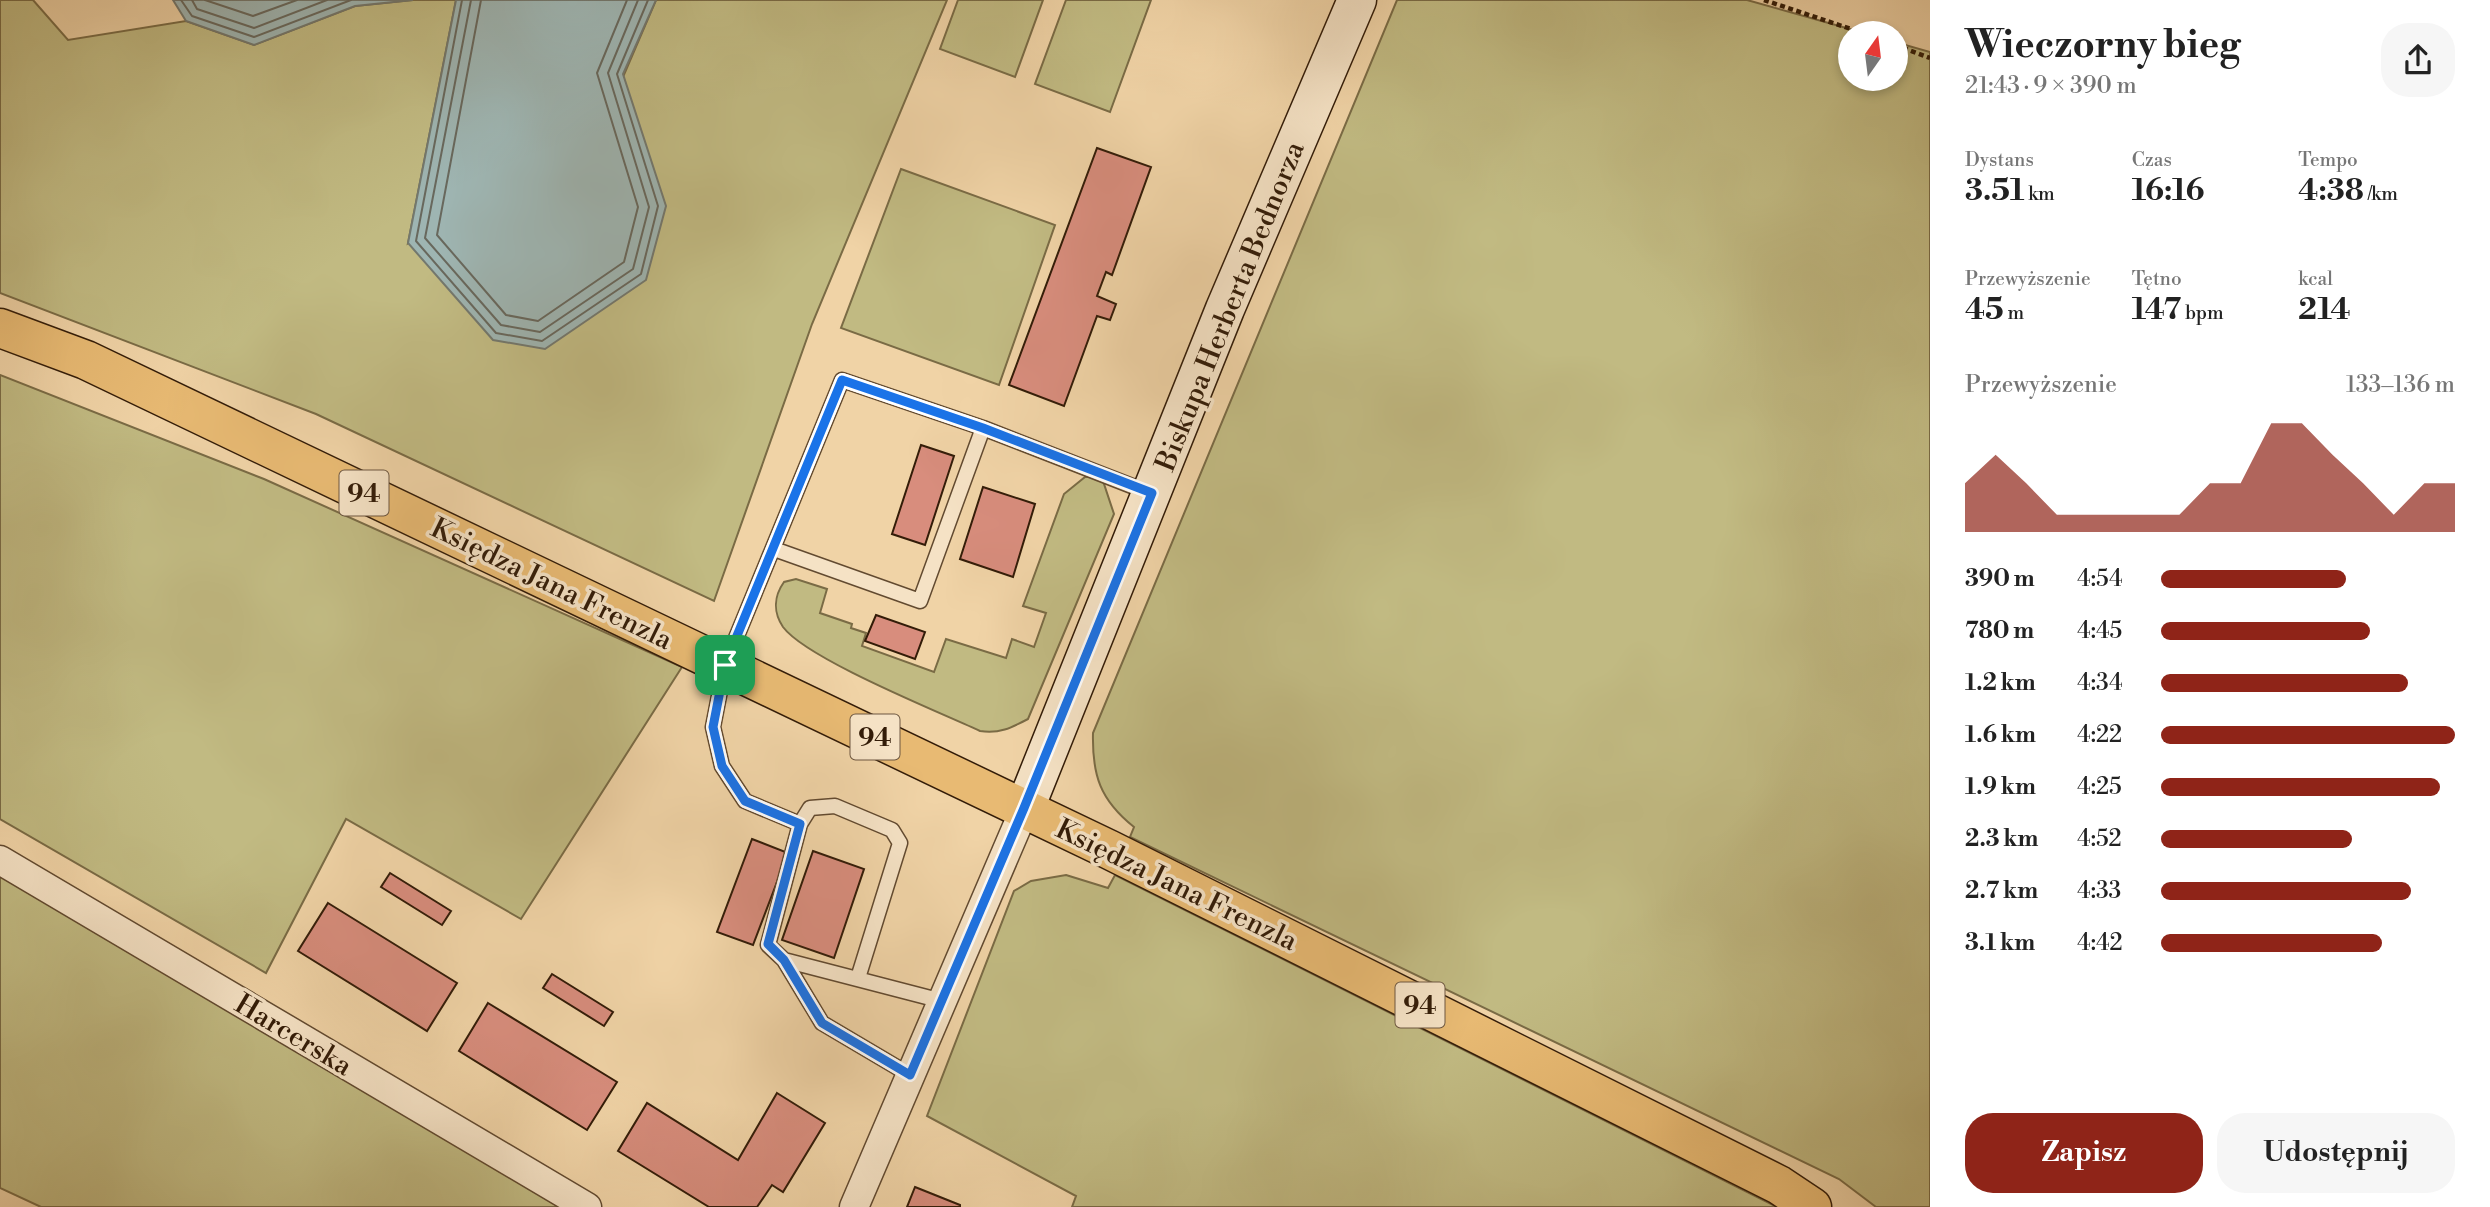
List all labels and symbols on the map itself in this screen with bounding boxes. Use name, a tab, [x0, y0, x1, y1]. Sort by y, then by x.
north arrow	[1838, 21, 1908, 91]
street label: Biskupa Herberta Bednorza	[1148, 136, 1313, 477]
road number: 94	[340, 471, 388, 516]
street label: Księdza Jana Frenzla	[425, 511, 679, 658]
pin	[695, 635, 755, 695]
road number: 94	[850, 715, 900, 760]
street label: Księdza Jana Frenzla	[1050, 812, 1304, 959]
road number: 94	[1396, 982, 1444, 1028]
street label: Harcerska	[228, 987, 359, 1084]

